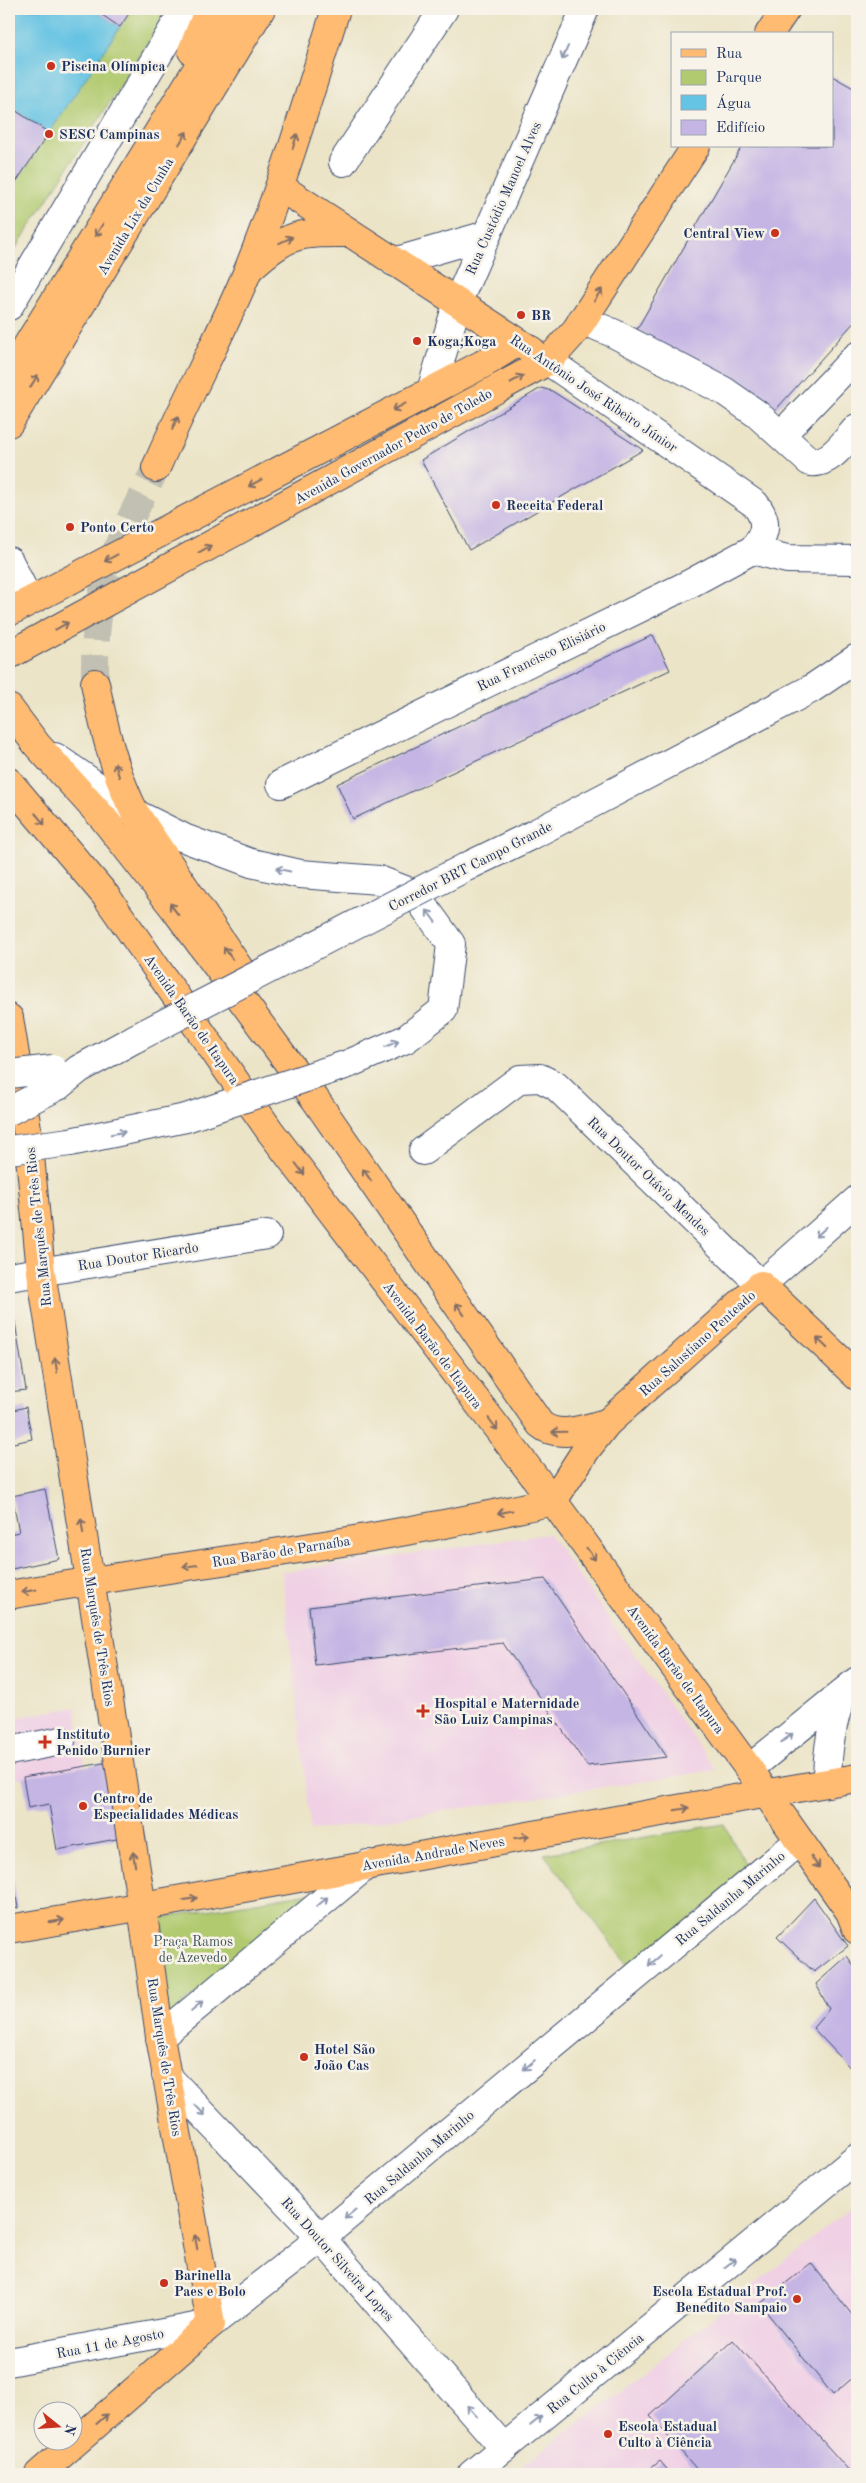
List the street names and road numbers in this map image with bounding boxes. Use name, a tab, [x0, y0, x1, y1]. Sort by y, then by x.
street label: Rua Custódio Manoel Alves	[464, 120, 544, 277]
street label: Avenida Lix da Cunha	[95, 155, 176, 278]
street label: Rua Antônio José Ribeiro Júnior	[507, 333, 680, 455]
street label: Avenida Governador Pedro de Toledo	[292, 387, 495, 507]
street label: Rua Francisco Elisiário	[475, 620, 608, 694]
street label: Corredor BRT Campo Grande	[386, 819, 554, 914]
street label: Avenida Barão de Itapura	[141, 952, 241, 1087]
street label: Rua Doutor Otávio Mendes	[584, 1115, 712, 1239]
street label: Rua Marquês de Três Rios	[24, 1146, 54, 1307]
street label: Rua Doutor Ricardo	[77, 1241, 200, 1273]
street label: Avenida Barão de Itapura	[380, 1280, 484, 1412]
street label: Rua Salustiano Penteado	[637, 1288, 758, 1399]
street label: Rua Barão de Parnaíba	[211, 1534, 351, 1570]
street label: Rua Marquês de Três Rios	[78, 1547, 116, 1707]
street label: Avenida Barão de Itapura	[624, 1603, 726, 1736]
street label: Avenida Andrade Neves	[361, 1835, 506, 1873]
street label: Rua Saldanha Marinho	[673, 1849, 788, 1949]
street label: Rua Marquês de Três Rios	[145, 1977, 183, 2137]
street label: Rua Saldanha Marinho	[362, 2108, 477, 2208]
street label: Rua Doutor Silveira Lopes	[278, 2195, 396, 2324]
street label: Rua 11 de Agosto	[55, 2327, 165, 2361]
street label: Rua Culto à Ciência	[545, 2331, 647, 2417]

